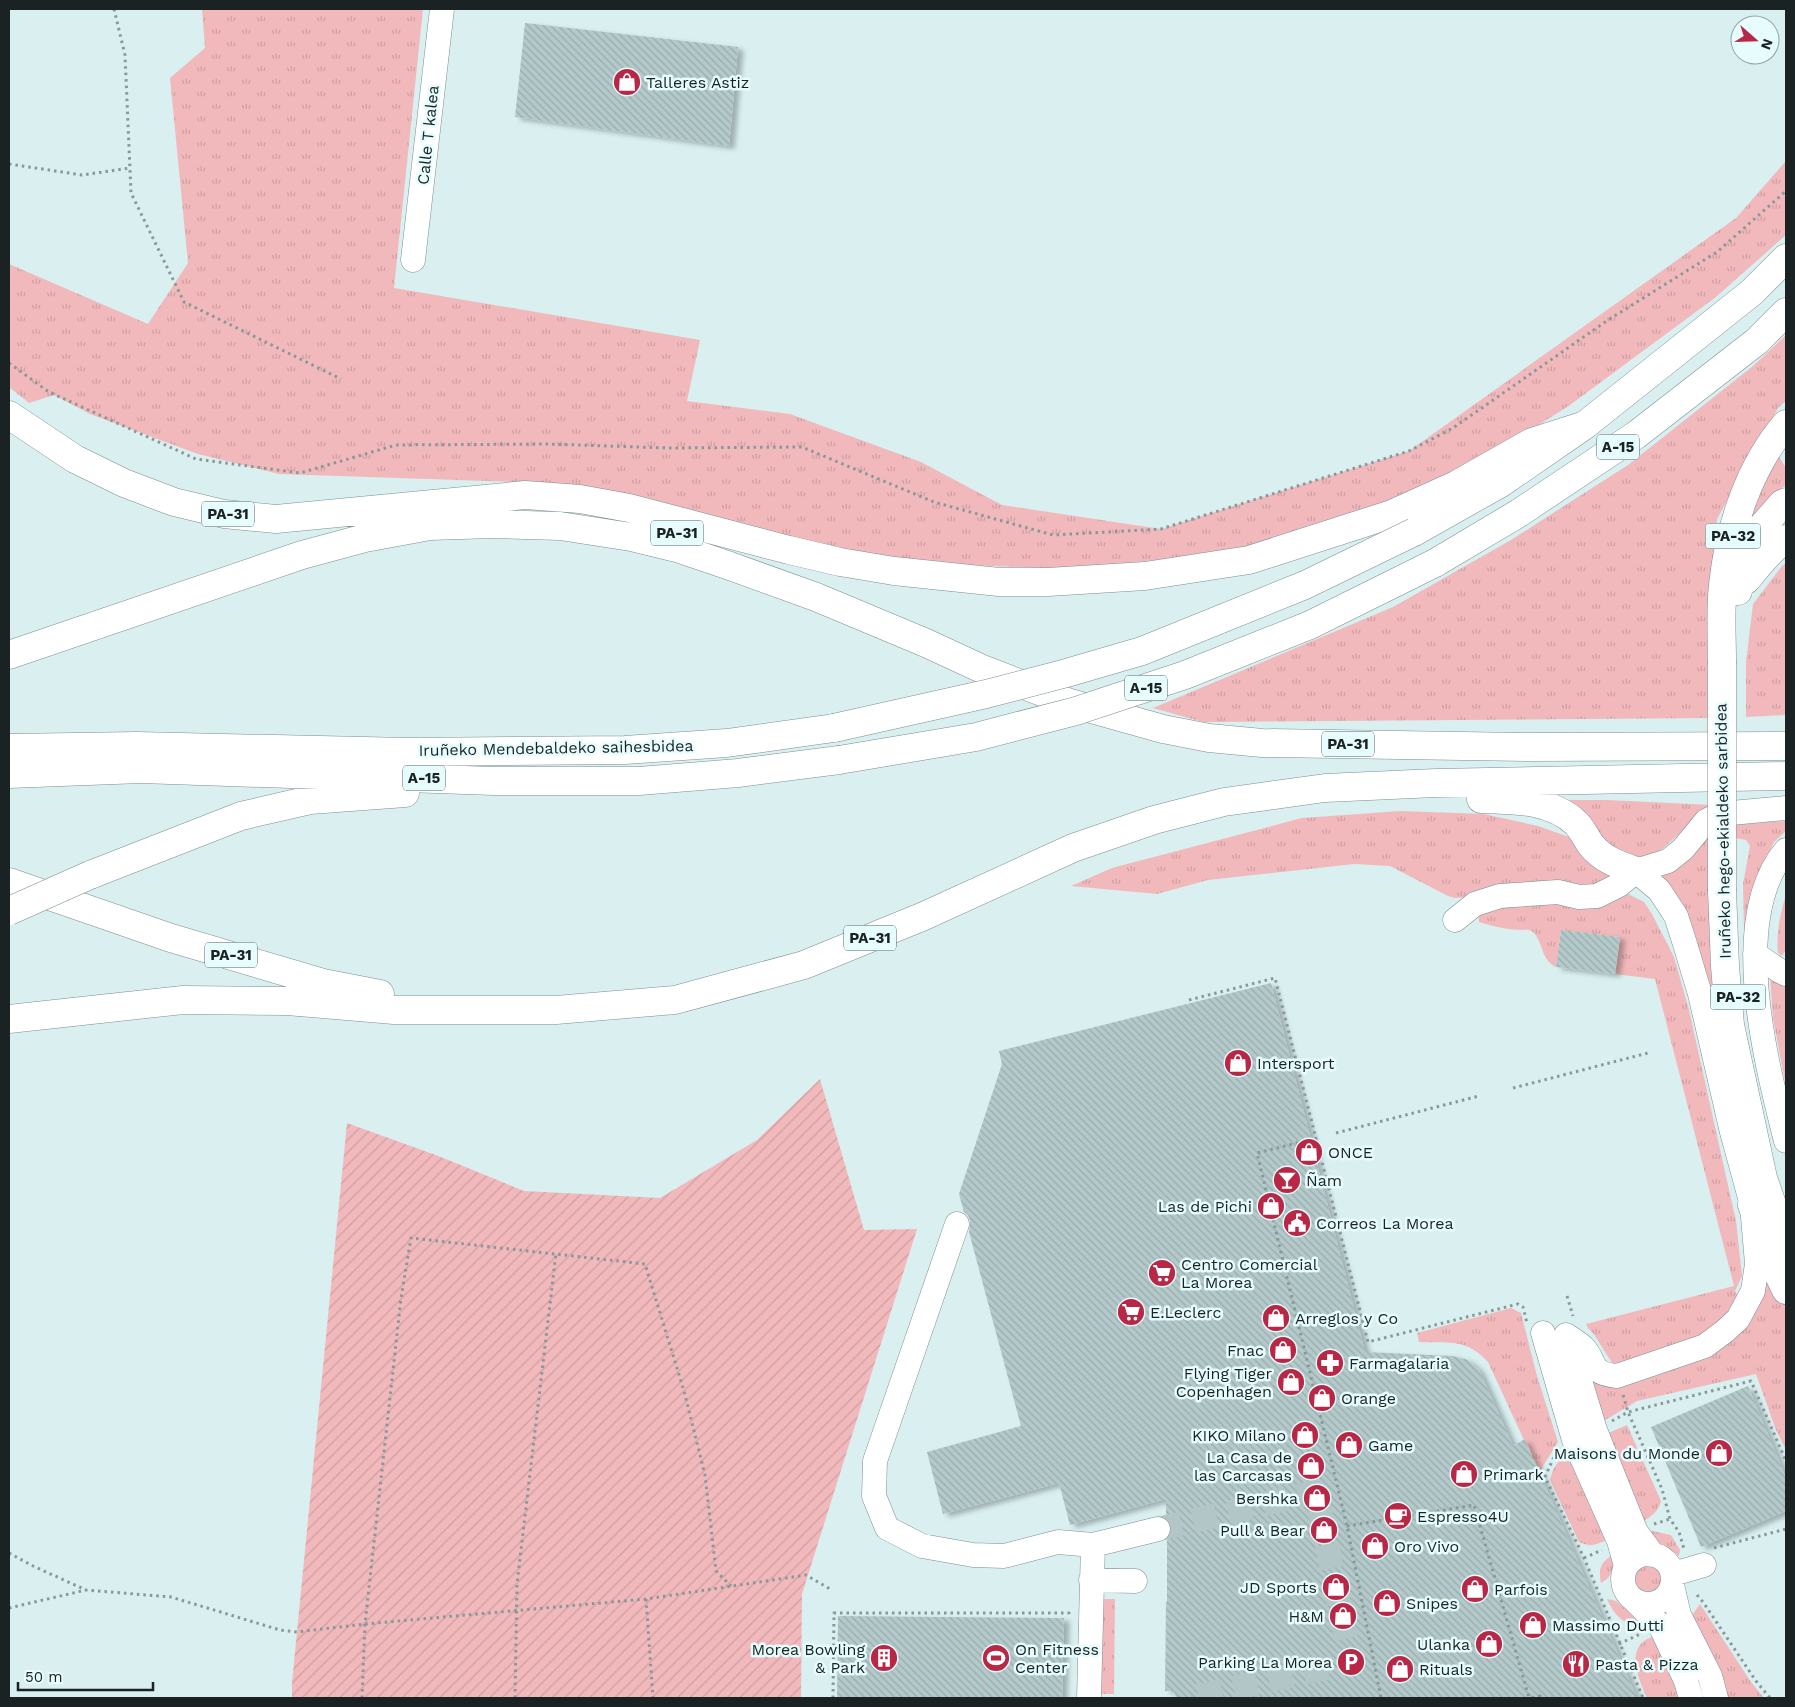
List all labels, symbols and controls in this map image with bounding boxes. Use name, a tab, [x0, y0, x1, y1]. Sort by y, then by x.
north arrow	[1730, 15, 1780, 65]
text: N	[1758, 37, 1777, 52]
shop icon: Talleres Astiz	[612, 67, 642, 97]
place label: Talleres Astiz	[646, 73, 749, 92]
street label: Calle T kalea	[413, 84, 443, 186]
road number: A-15	[1597, 434, 1639, 460]
road number: PA-31	[202, 502, 254, 526]
road number: PA-31	[651, 520, 703, 546]
road number: PA-32	[1706, 524, 1760, 548]
road number: A-15	[1125, 676, 1167, 700]
street label: Iruñeko hego-ekialdeko sarbidea	[1711, 703, 1735, 959]
road number: PA-31	[1322, 732, 1374, 756]
street label: Iruñeko Mendebaldeko saihesbidea	[418, 736, 694, 760]
road number: A-15	[403, 766, 445, 790]
road number: PA-31	[844, 926, 896, 950]
road number: PA-31	[205, 942, 257, 968]
road number: PA-32	[1710, 984, 1766, 1010]
shop icon: Intersport	[1223, 1048, 1253, 1078]
place label: Intersport	[1257, 1054, 1335, 1073]
shop icon: ONCE	[1294, 1137, 1324, 1167]
place label: ONCE	[1328, 1143, 1373, 1162]
bar icon: Ñam	[1272, 1165, 1302, 1195]
place label: Ñam	[1306, 1171, 1342, 1190]
shop icon: Las de Pichi	[1256, 1191, 1286, 1221]
place label: Las de Pichi	[1158, 1197, 1252, 1216]
public building icon: Correos La Morea	[1282, 1208, 1312, 1238]
place label: Correos La Morea	[1316, 1214, 1454, 1233]
place label: Centro Comercial La Morea	[1181, 1255, 1318, 1292]
supermarket icon: Centro Comercial La Morea	[1147, 1258, 1177, 1288]
supermarket icon: E.Leclerc	[1116, 1297, 1146, 1327]
place label: E.Leclerc	[1150, 1303, 1221, 1322]
shop icon: Arreglos y Co	[1261, 1303, 1291, 1333]
place label: Arreglos y Co	[1295, 1309, 1398, 1328]
shop icon: Fnac	[1268, 1335, 1298, 1365]
place label: Fnac	[1227, 1341, 1264, 1360]
pharmacy icon: Farmagalaria	[1315, 1348, 1345, 1378]
place label: Farmagalaria	[1349, 1354, 1449, 1373]
place label: Flying Tiger Copenhagen	[1176, 1364, 1272, 1401]
shop icon: Flying Tiger Copenhagen	[1276, 1367, 1306, 1397]
shop icon: Orange	[1307, 1383, 1337, 1413]
place label: Orange	[1341, 1389, 1396, 1408]
shop icon: KIKO Milano	[1290, 1420, 1320, 1450]
place label: KIKO Milano	[1192, 1426, 1286, 1445]
shop icon: Game	[1334, 1430, 1364, 1460]
place label: Game	[1368, 1436, 1413, 1455]
shop icon: Maisons du Monde	[1704, 1438, 1734, 1468]
place label: Maisons du Monde	[1554, 1444, 1700, 1463]
place label: La Casa de las Carcasas	[1194, 1448, 1292, 1485]
shop icon: La Casa de las Carcasas	[1296, 1451, 1326, 1481]
shop icon: Primark	[1449, 1459, 1479, 1489]
place label: Primark	[1483, 1465, 1543, 1484]
shop icon: Bershka	[1302, 1483, 1332, 1513]
place label: Bershka	[1236, 1489, 1298, 1508]
cafe icon: Espresso4U	[1383, 1501, 1413, 1531]
place label: Espresso4U	[1417, 1507, 1509, 1526]
shop icon: Pull & Bear	[1309, 1515, 1339, 1545]
place label: Pull & Bear	[1220, 1521, 1305, 1540]
shop icon: Oro Vivo	[1360, 1531, 1390, 1561]
place label: Oro Vivo	[1394, 1537, 1459, 1556]
shop icon: JD Sports	[1321, 1572, 1351, 1602]
shop icon: Parfois	[1460, 1574, 1490, 1604]
place label: JD Sports	[1240, 1578, 1317, 1597]
place label: Parfois	[1494, 1580, 1548, 1599]
shop icon: Snipes	[1372, 1588, 1402, 1618]
place label: Snipes	[1406, 1594, 1458, 1613]
shop icon: H&M	[1328, 1601, 1358, 1631]
place label: H&M	[1289, 1607, 1324, 1626]
shop icon: Massimo Dutti	[1518, 1610, 1548, 1640]
place label: Massimo Dutti	[1552, 1616, 1664, 1635]
shop icon: Ulanka	[1474, 1629, 1504, 1659]
place label: Ulanka	[1417, 1635, 1470, 1654]
place label: Morea Bowling & Park	[751, 1640, 865, 1677]
place label: On Fitness Center	[1015, 1640, 1099, 1677]
building icon: Morea Bowling & Park	[869, 1643, 899, 1673]
sports icon: On Fitness Center	[981, 1643, 1011, 1673]
parking icon: Parking La Morea	[1336, 1647, 1366, 1677]
restaurant icon: Pasta & Pizza	[1561, 1649, 1591, 1679]
place label: Parking La Morea	[1198, 1653, 1332, 1672]
shop icon: Rituals	[1385, 1654, 1415, 1684]
place label: Pasta & Pizza	[1595, 1655, 1699, 1674]
scale bar	[18, 1660, 152, 1692]
place label: Rituals	[1419, 1660, 1473, 1679]
text: 50 m	[25, 1668, 62, 1686]

